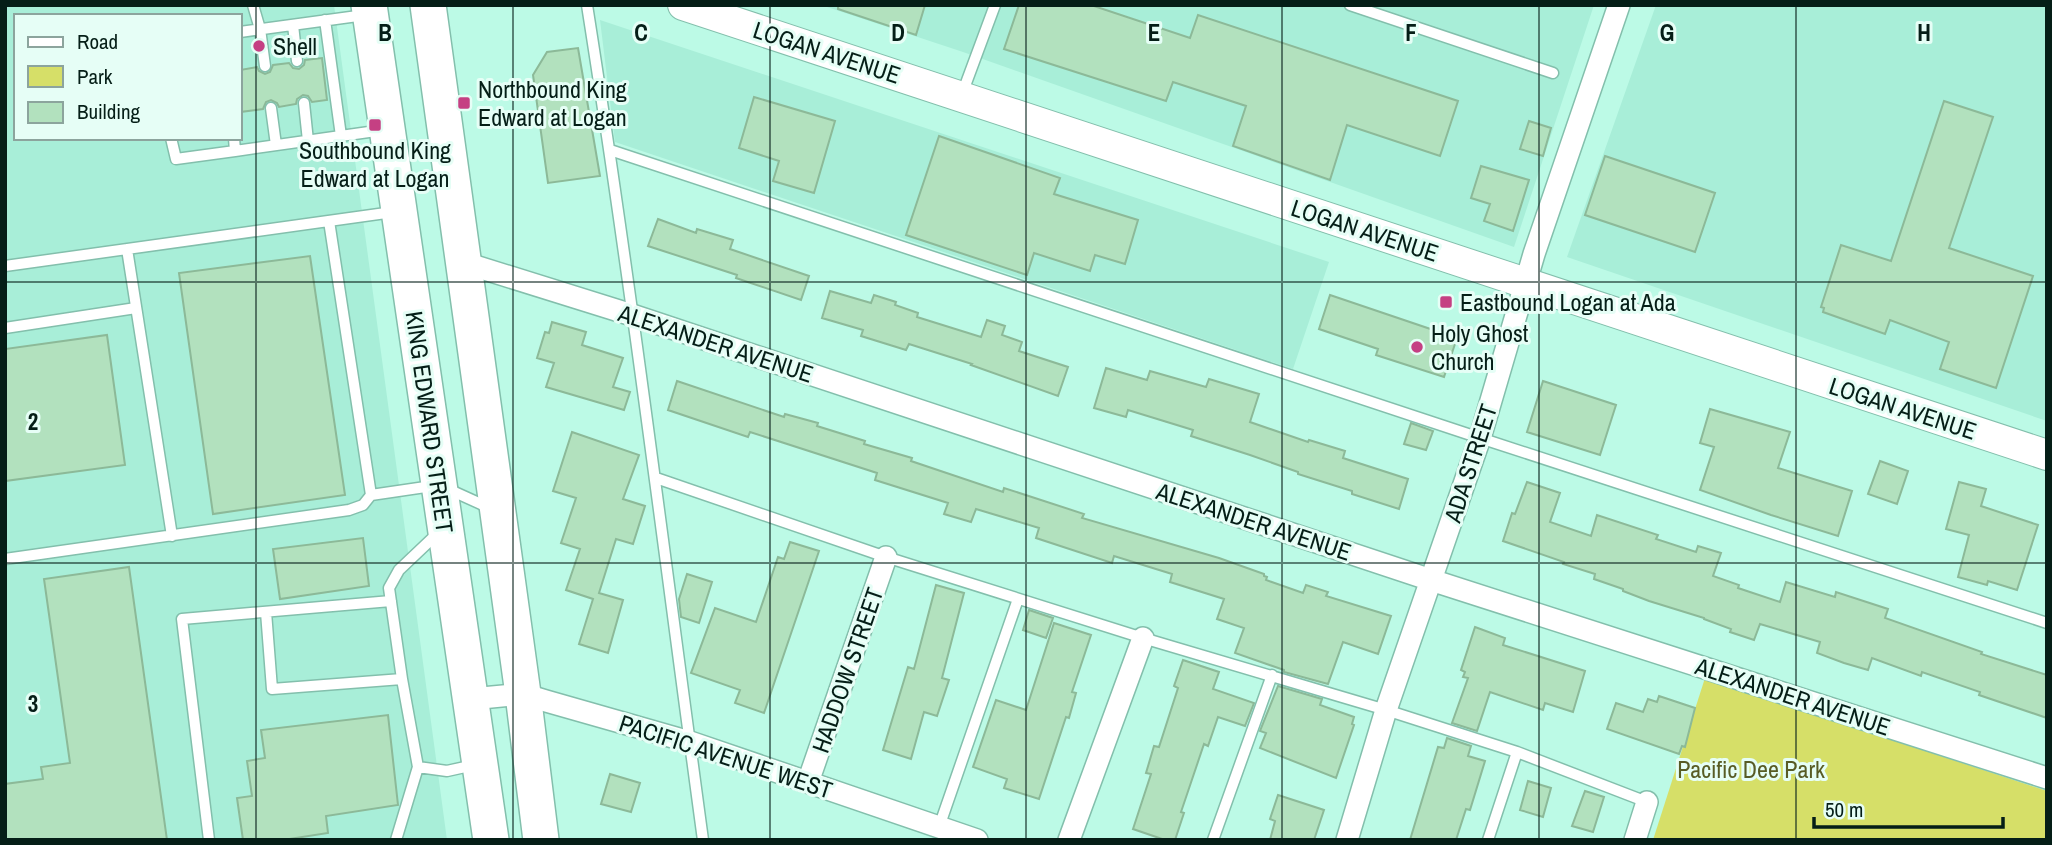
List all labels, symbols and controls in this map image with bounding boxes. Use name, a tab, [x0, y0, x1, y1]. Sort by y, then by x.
street label: LOGAN AVENUE	[749, 13, 905, 91]
legend	[14, 14, 242, 140]
text: B	[378, 17, 392, 48]
text: C	[634, 17, 648, 48]
text: D	[891, 17, 905, 48]
text: E	[1148, 17, 1160, 48]
text: F	[1405, 17, 1417, 48]
text: G	[1660, 17, 1674, 48]
text: H	[1917, 17, 1931, 48]
text: Road	[77, 27, 118, 56]
place label: Shell	[273, 30, 317, 62]
marker: Shell	[251, 38, 267, 54]
text: Park	[77, 62, 113, 91]
place label: Northbound King Edward at Logan	[478, 73, 627, 133]
marker: Northbound King Edward at Logan	[456, 95, 472, 111]
text: Building	[77, 97, 141, 126]
marker: Southbound King Edward at Logan	[367, 117, 383, 133]
place label: Southbound King Edward at Logan	[299, 134, 451, 194]
street label: LOGAN AVENUE	[1287, 191, 1443, 269]
place label: Eastbound Logan at Ada	[1460, 286, 1676, 318]
marker: Eastbound Logan at Ada	[1438, 294, 1454, 310]
street label: ALEXANDER AVENUE	[614, 296, 818, 390]
street label: KING EDWARD STREET	[399, 309, 461, 535]
place label: Holy Ghost Church	[1431, 317, 1529, 377]
marker: Holy Ghost Church	[1409, 339, 1425, 355]
street label: LOGAN AVENUE	[1825, 369, 1981, 447]
street label: ADA STREET	[1436, 400, 1504, 527]
text: 2	[28, 406, 38, 437]
street label: ALEXANDER AVENUE	[1152, 474, 1356, 568]
street label: HADDOW STREET	[804, 583, 890, 757]
street label: ALEXANDER AVENUE	[1691, 649, 1895, 743]
text: 3	[28, 688, 38, 719]
street label: PACIFIC AVENUE WEST	[615, 706, 837, 806]
park label: Pacific Dee Park	[1677, 753, 1825, 785]
scale bar	[1814, 786, 2003, 830]
text: 50 m	[1825, 795, 1863, 824]

